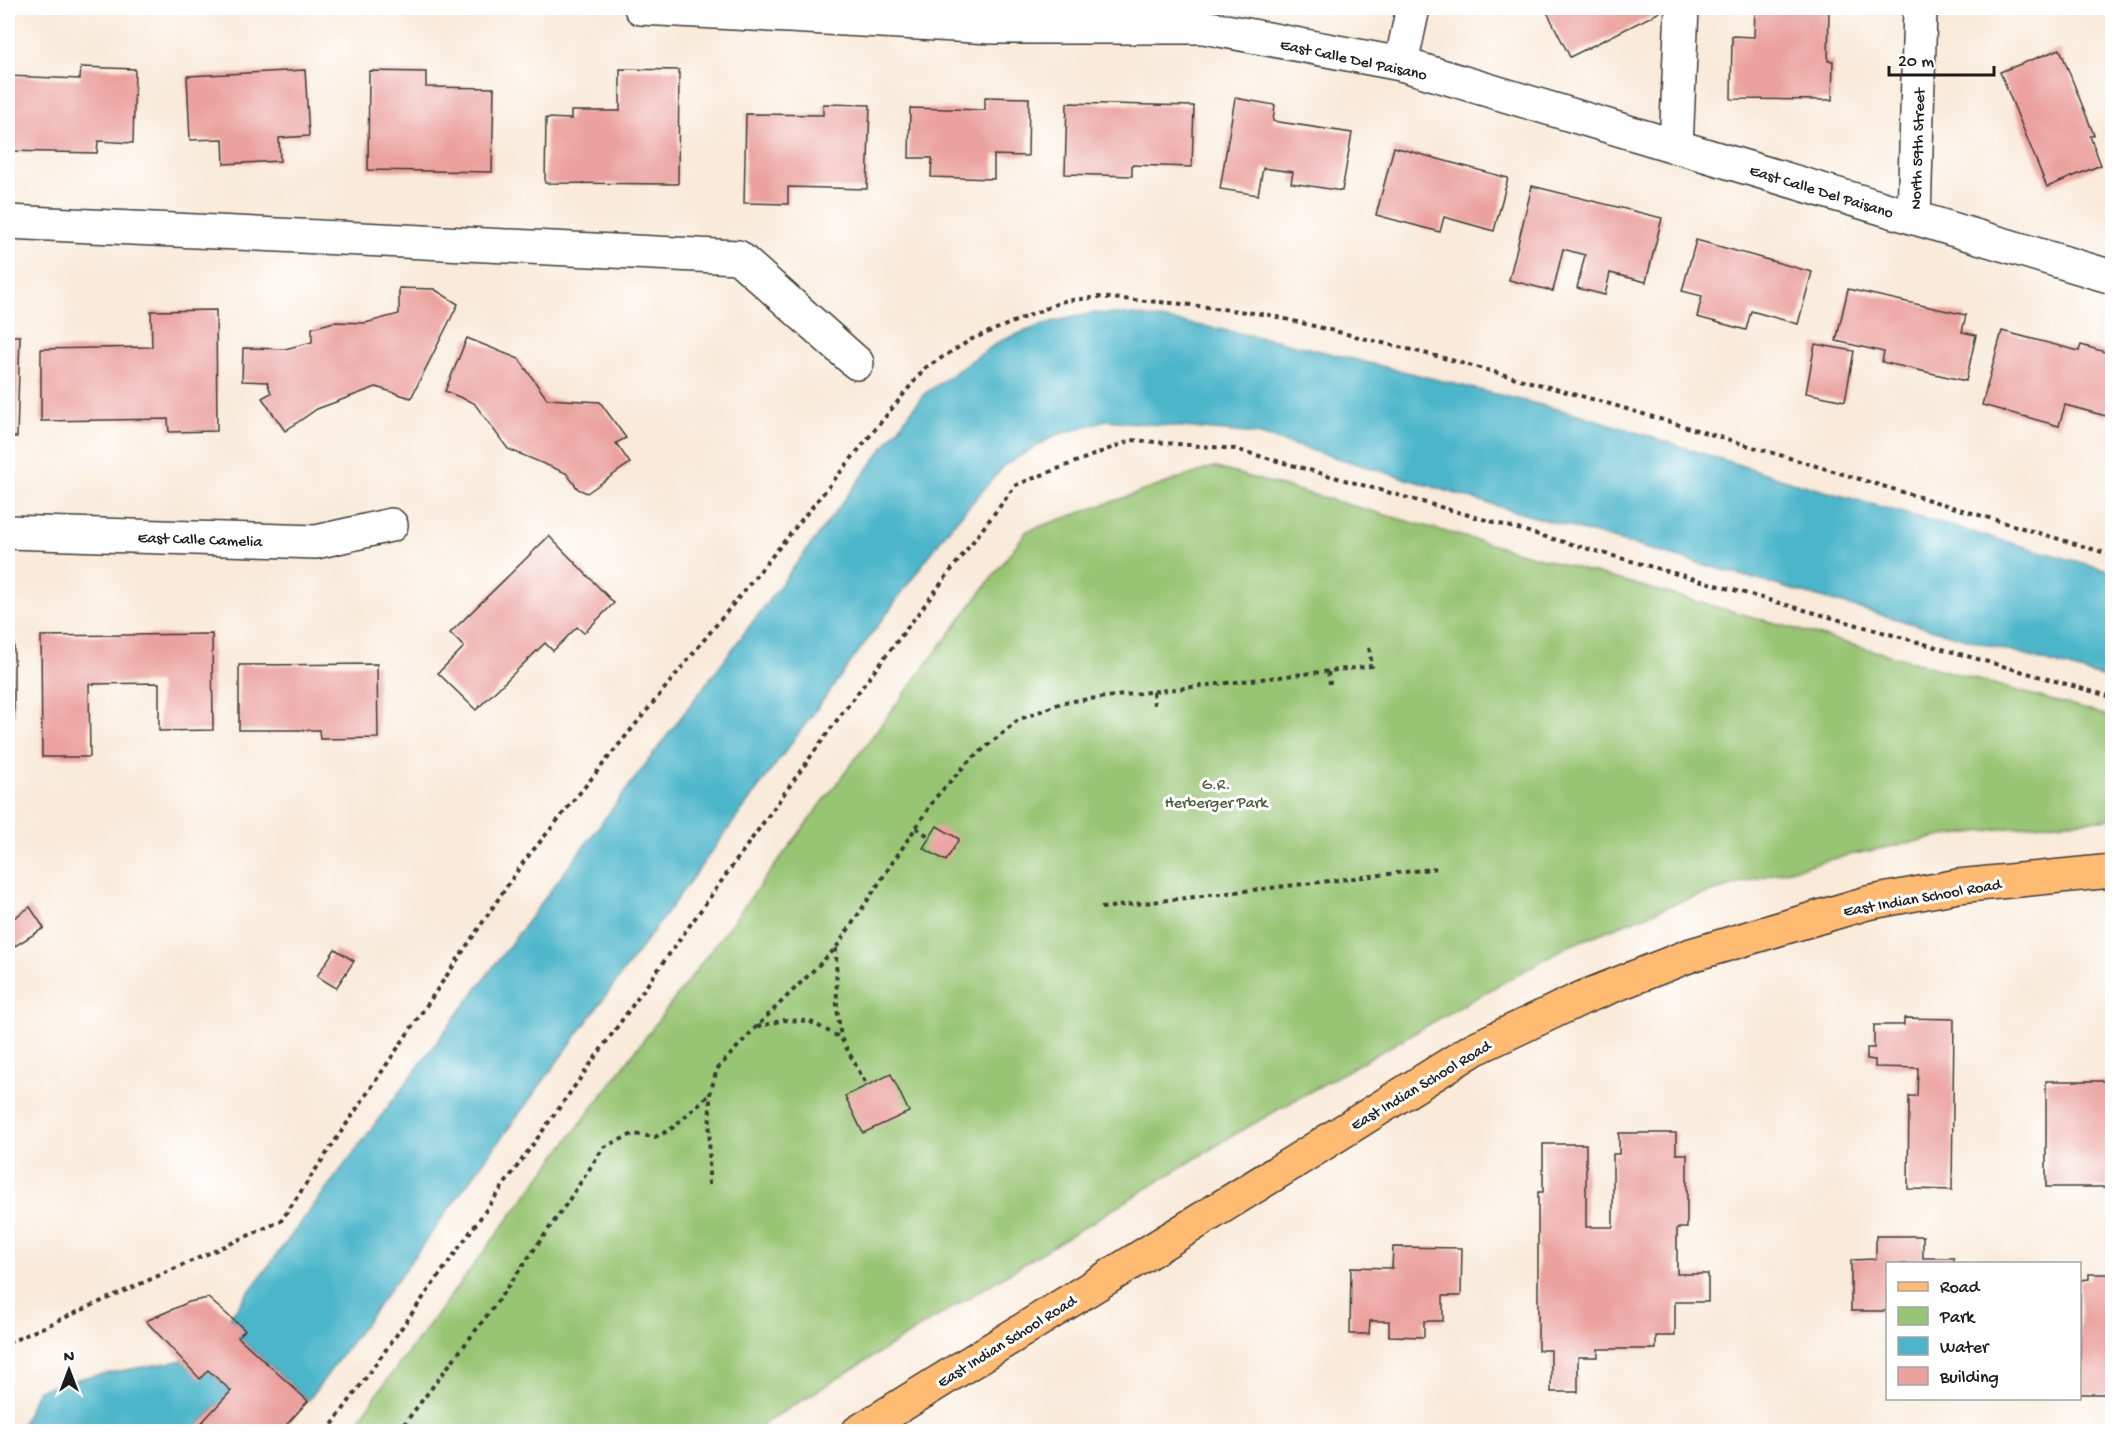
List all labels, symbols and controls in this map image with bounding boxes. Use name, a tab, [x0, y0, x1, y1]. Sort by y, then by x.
street label: East Calle Del Paisano	[1278, 37, 1428, 86]
scale bar	[1889, 39, 1994, 77]
text: 20 m	[1898, 52, 1934, 73]
street label: North 59th Street	[1908, 87, 1931, 210]
street label: East Calle Del Paisano	[1747, 162, 1895, 224]
street label: East Calle Camelia	[137, 530, 264, 553]
park label: G.R. Herberger Park	[1165, 777, 1269, 814]
street label: East Indian School Road	[1842, 876, 2005, 923]
street label: East Indian School Road	[1348, 1037, 1497, 1136]
legend	[1886, 1262, 2081, 1400]
text: Road	[1940, 1278, 1981, 1299]
street label: East Indian School Road	[935, 1292, 1082, 1393]
text: Park	[1939, 1308, 1976, 1329]
text: Water	[1940, 1338, 1990, 1359]
north arrow	[39, 1340, 99, 1400]
text: N	[64, 1349, 75, 1368]
text: Building	[1939, 1368, 1999, 1389]

